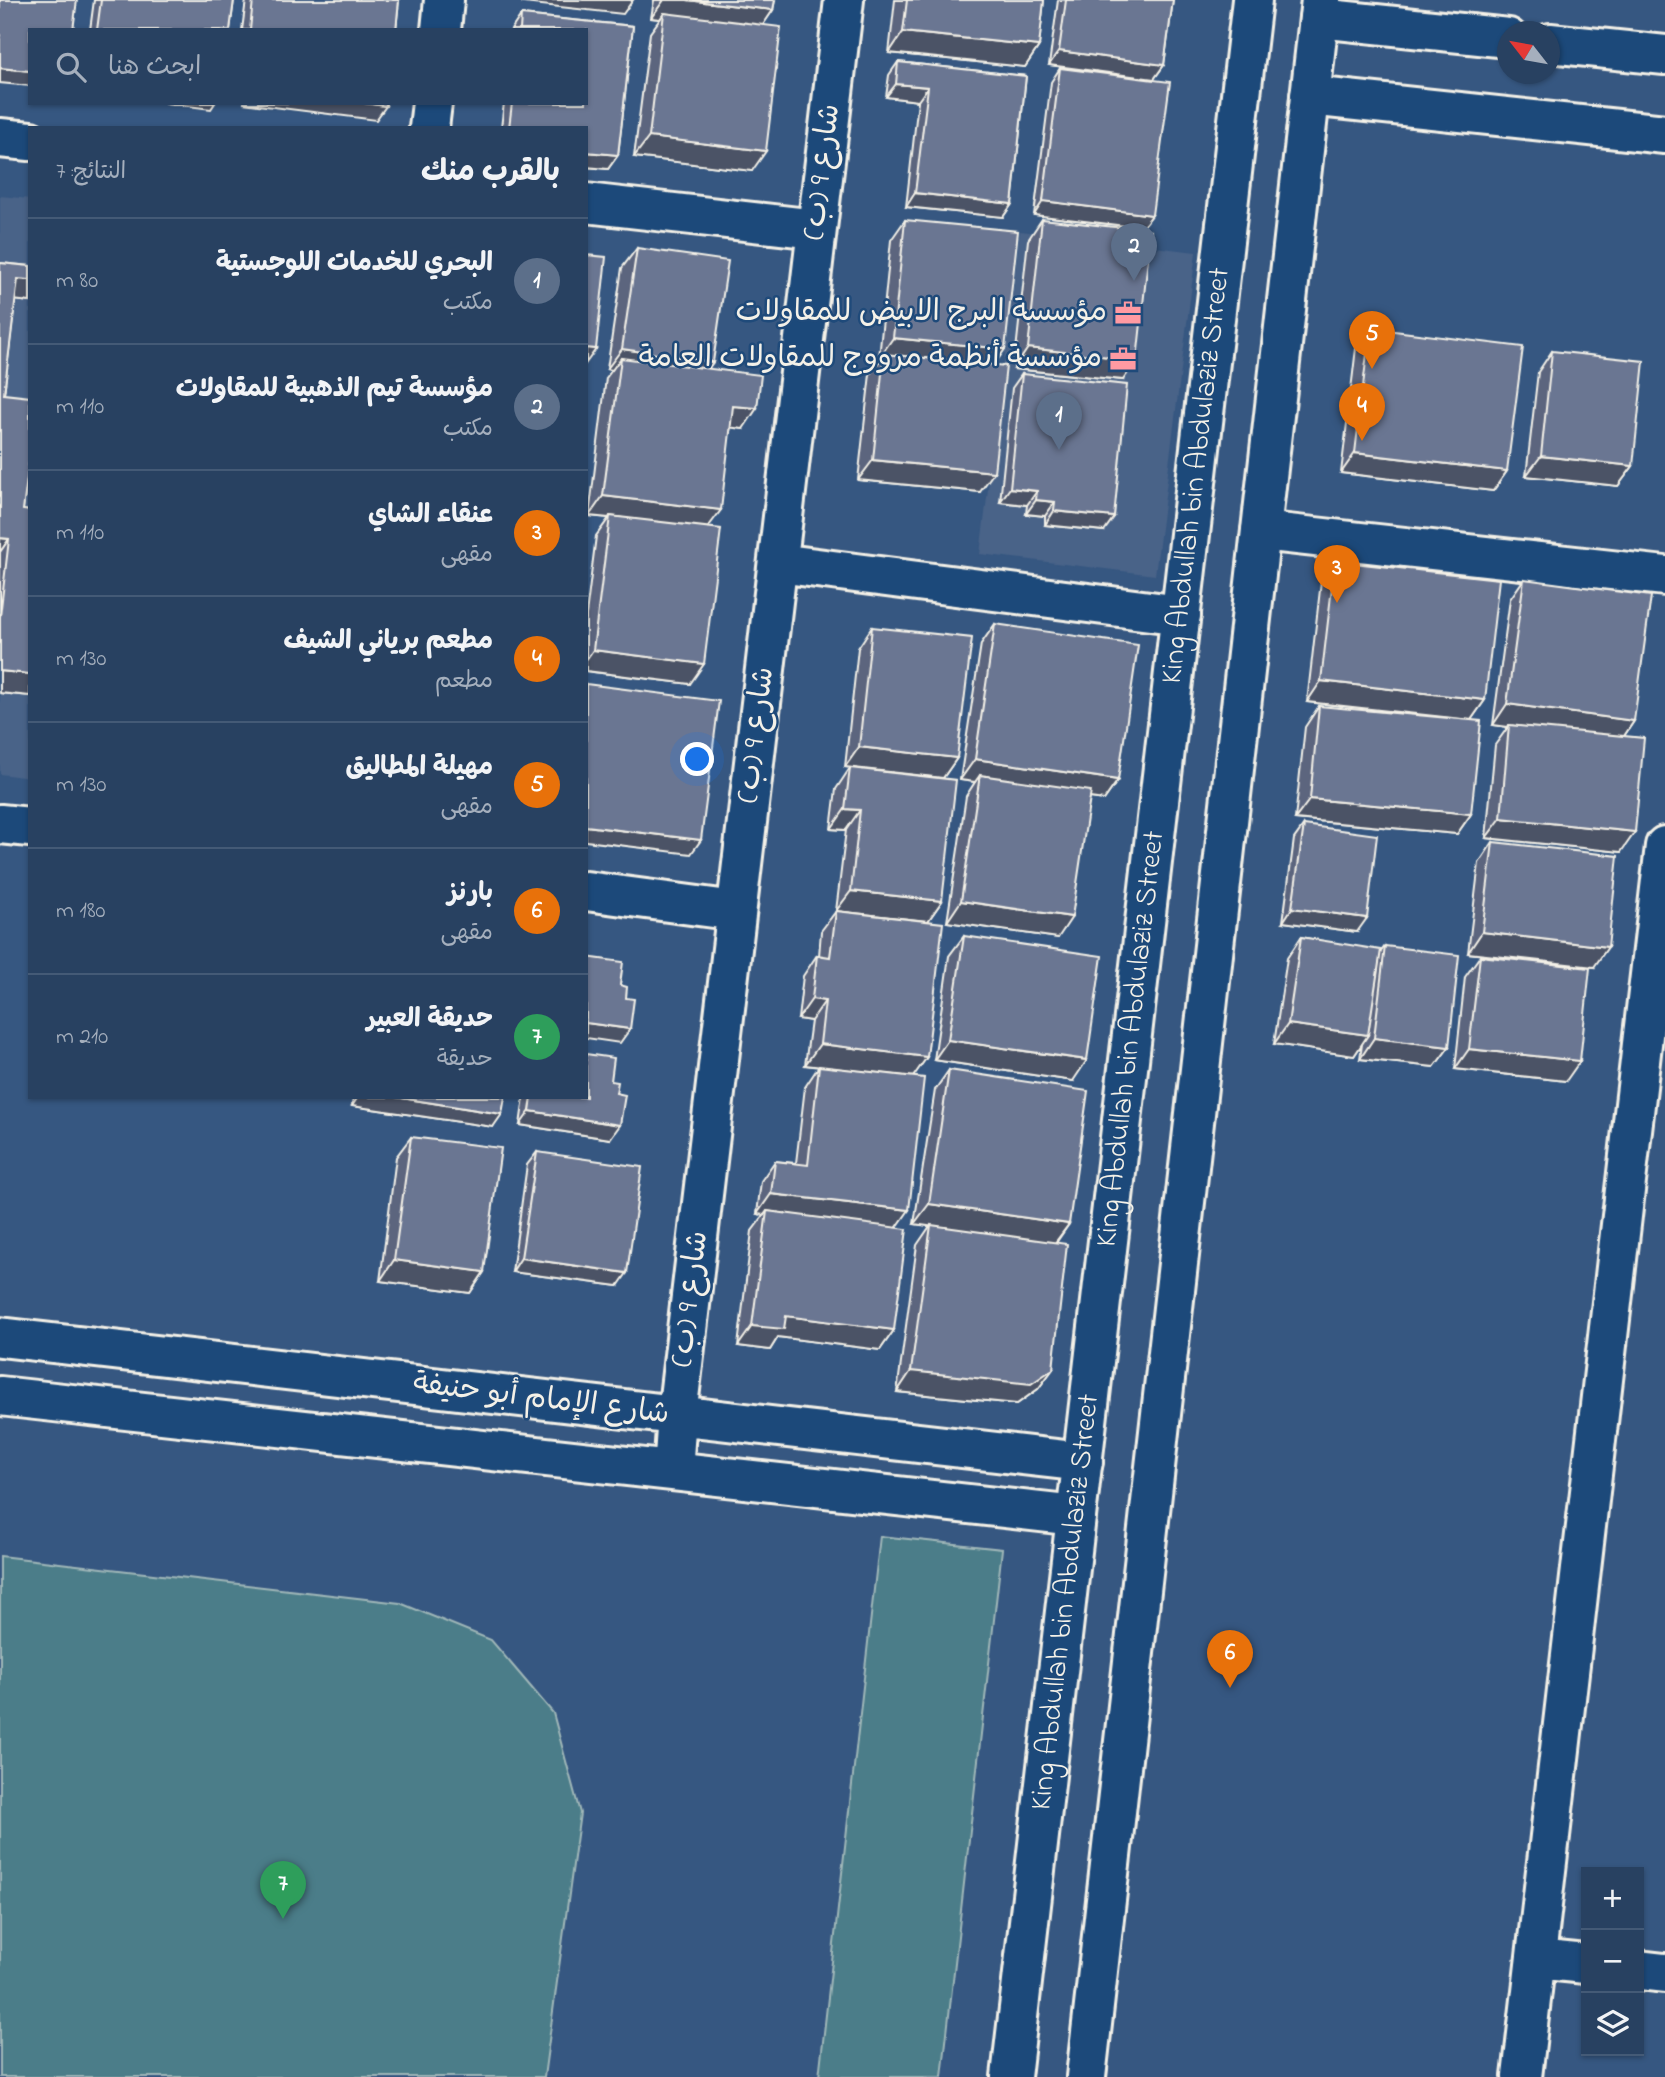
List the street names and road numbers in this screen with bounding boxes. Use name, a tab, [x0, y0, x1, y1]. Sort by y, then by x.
street label: شارع 9 (ب)	[793, 101, 853, 243]
street label: King Abdullah bin Abdulaziz Street	[1151, 265, 1243, 686]
street label: شارع 9 (ب)	[727, 664, 787, 806]
street label: King Abdullah bin Abdulaziz Street	[1085, 828, 1177, 1250]
street label: شارع 9 (ب)	[661, 1228, 721, 1370]
street label: شارع الإمام أبو حنيفة	[410, 1362, 672, 1438]
street label: King Abdullah bin Abdulaziz Street	[1020, 1392, 1112, 1813]

